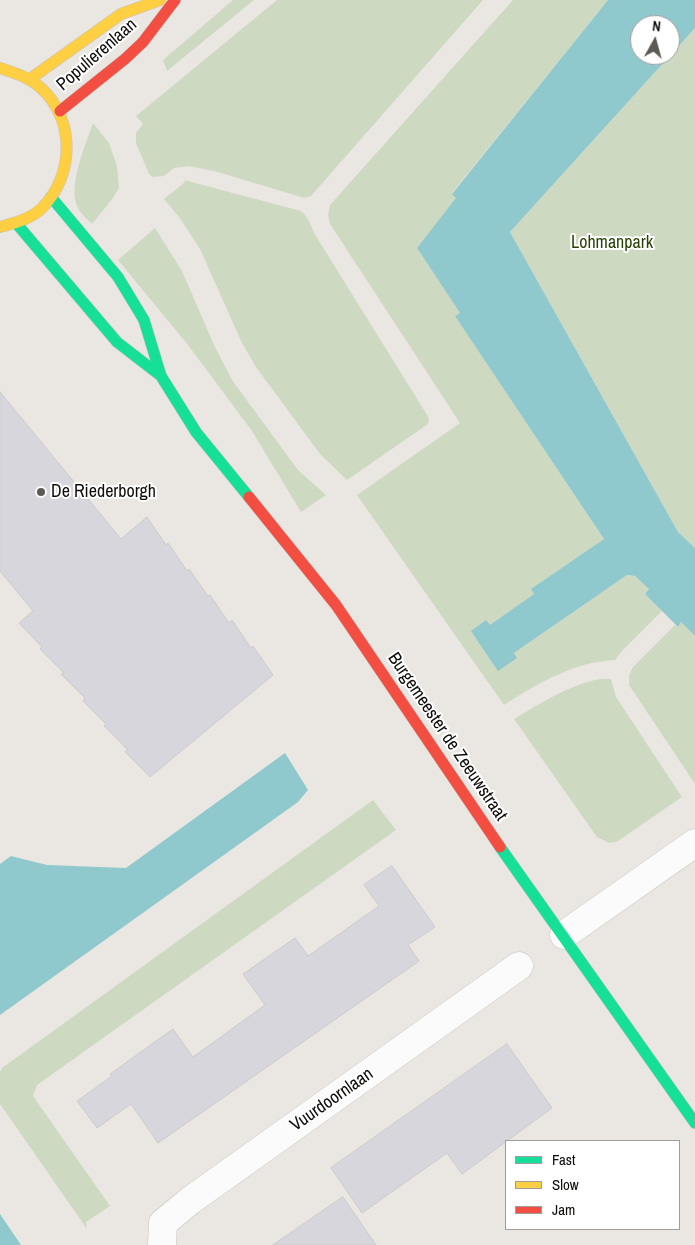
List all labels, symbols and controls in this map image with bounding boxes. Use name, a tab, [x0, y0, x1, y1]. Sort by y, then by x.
street label: Populierenlaan	[52, 14, 142, 96]
north arrow	[630, 15, 680, 65]
text: N	[651, 17, 662, 36]
park label: Lohmanpark	[571, 232, 653, 254]
place label: De Riederborgh	[51, 481, 156, 503]
marker: De Riederborgh	[35, 486, 47, 498]
street label: Burgemeester de Zeeuwstraat	[383, 649, 511, 825]
street label: Vuurdoornlaan	[286, 1064, 378, 1136]
legend	[505, 1140, 680, 1230]
text: Fast	[552, 1149, 575, 1170]
text: Slow	[552, 1174, 579, 1195]
text: Jam	[552, 1199, 575, 1220]

